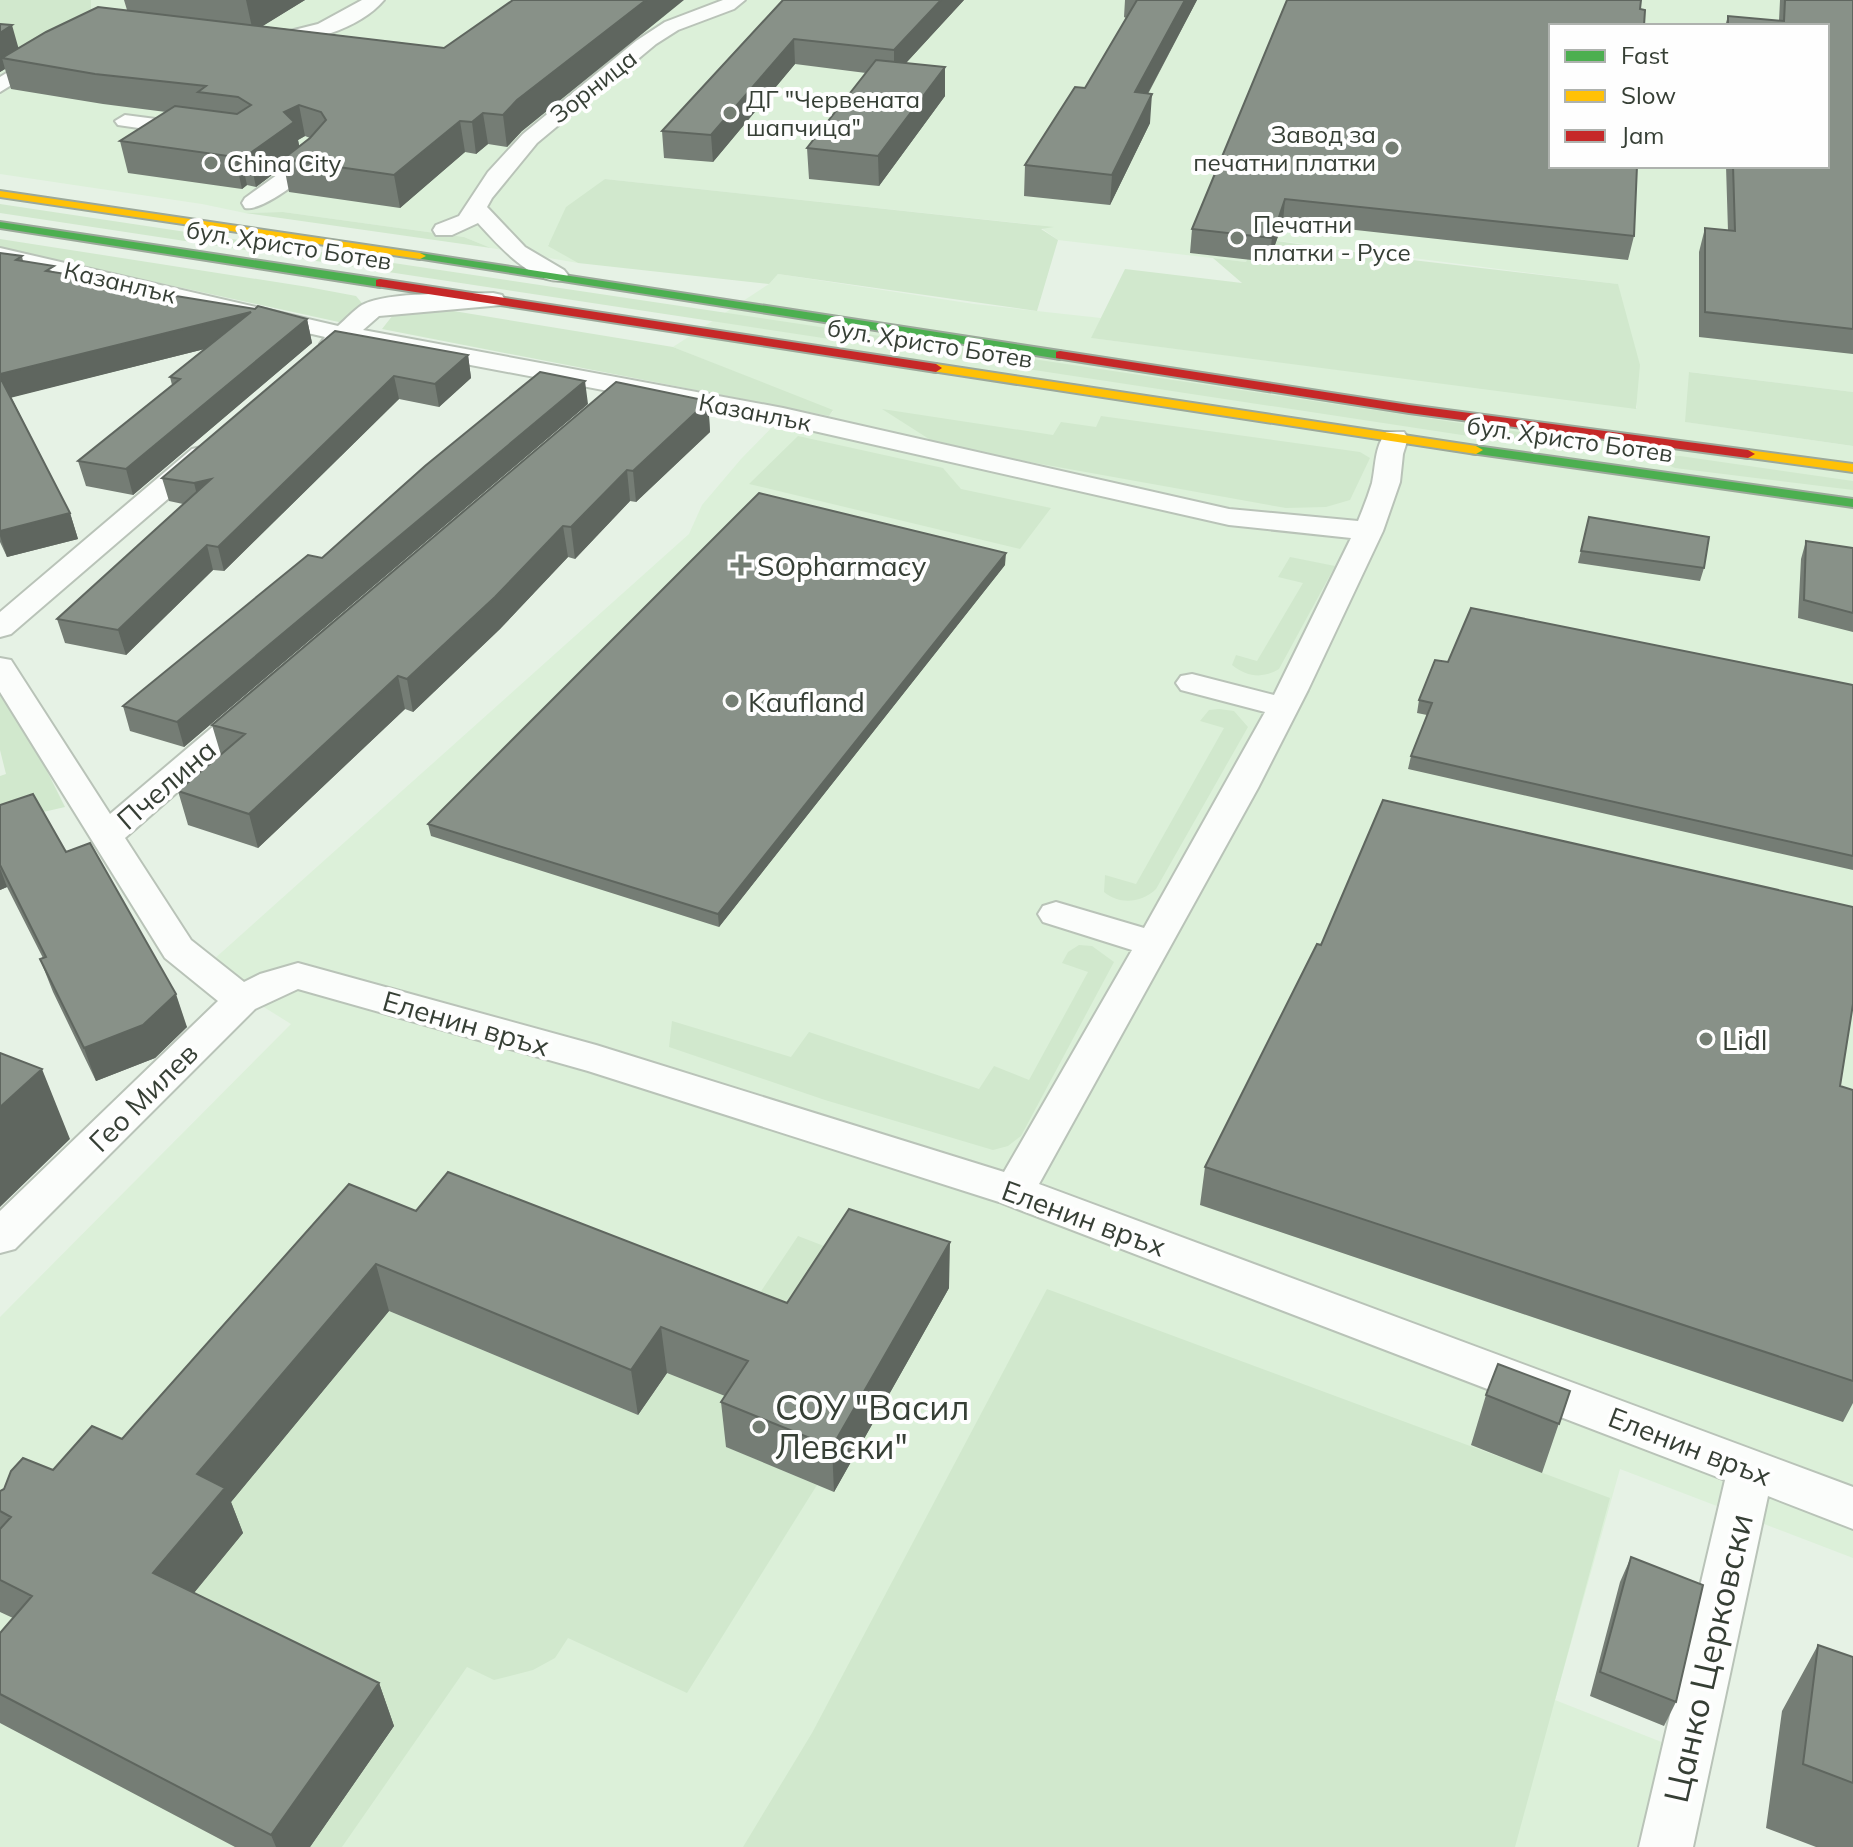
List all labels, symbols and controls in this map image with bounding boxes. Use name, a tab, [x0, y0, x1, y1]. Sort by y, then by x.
legend	[1549, 24, 1829, 168]
text: Fast	[1621, 40, 1669, 70]
street label: Зорница	[543, 43, 643, 129]
text: Slow	[1621, 80, 1676, 110]
place label: ДГ "Червената шапчица"	[746, 84, 920, 142]
marker: ДГ "Червената шапчица"	[721, 104, 739, 122]
place label: Завод за печатни платки	[1193, 119, 1376, 177]
text: Jam	[1621, 120, 1664, 150]
marker: Завод за печатни платки	[1383, 139, 1401, 157]
place label: China City	[227, 148, 342, 178]
marker: China City	[202, 154, 220, 172]
place label: Печатни платки - Русе	[1253, 209, 1411, 267]
street label: бул. Христо Ботев	[184, 214, 394, 276]
marker: Печатни платки - Русе	[1228, 229, 1246, 247]
street label: Казанлък	[61, 255, 179, 309]
street label: бул. Христо Ботев	[825, 312, 1035, 374]
street label: Казанлък	[696, 386, 814, 438]
street label: бул. Христо Ботев	[1465, 410, 1675, 468]
place label: SOpharmacy	[757, 548, 927, 583]
marker: SOpharmacy	[732, 556, 750, 574]
place label: Kaufland	[748, 684, 865, 719]
marker: Kaufland	[723, 692, 741, 710]
street label: Пчелина	[109, 732, 223, 836]
street label: Еленин връх	[379, 983, 553, 1063]
place label: Lidl	[1722, 1022, 1767, 1057]
marker: Lidl	[1697, 1030, 1715, 1048]
street label: Гео Милев	[81, 1035, 205, 1159]
street label: Еленин връх	[997, 1172, 1171, 1264]
place label: СОУ "Васил Левски"	[775, 1386, 969, 1468]
street label: Еленин връх	[1604, 1399, 1776, 1493]
marker: СОУ "Васил Левски"	[750, 1418, 768, 1436]
street label: Цанко Церковски	[1654, 1509, 1762, 1807]

